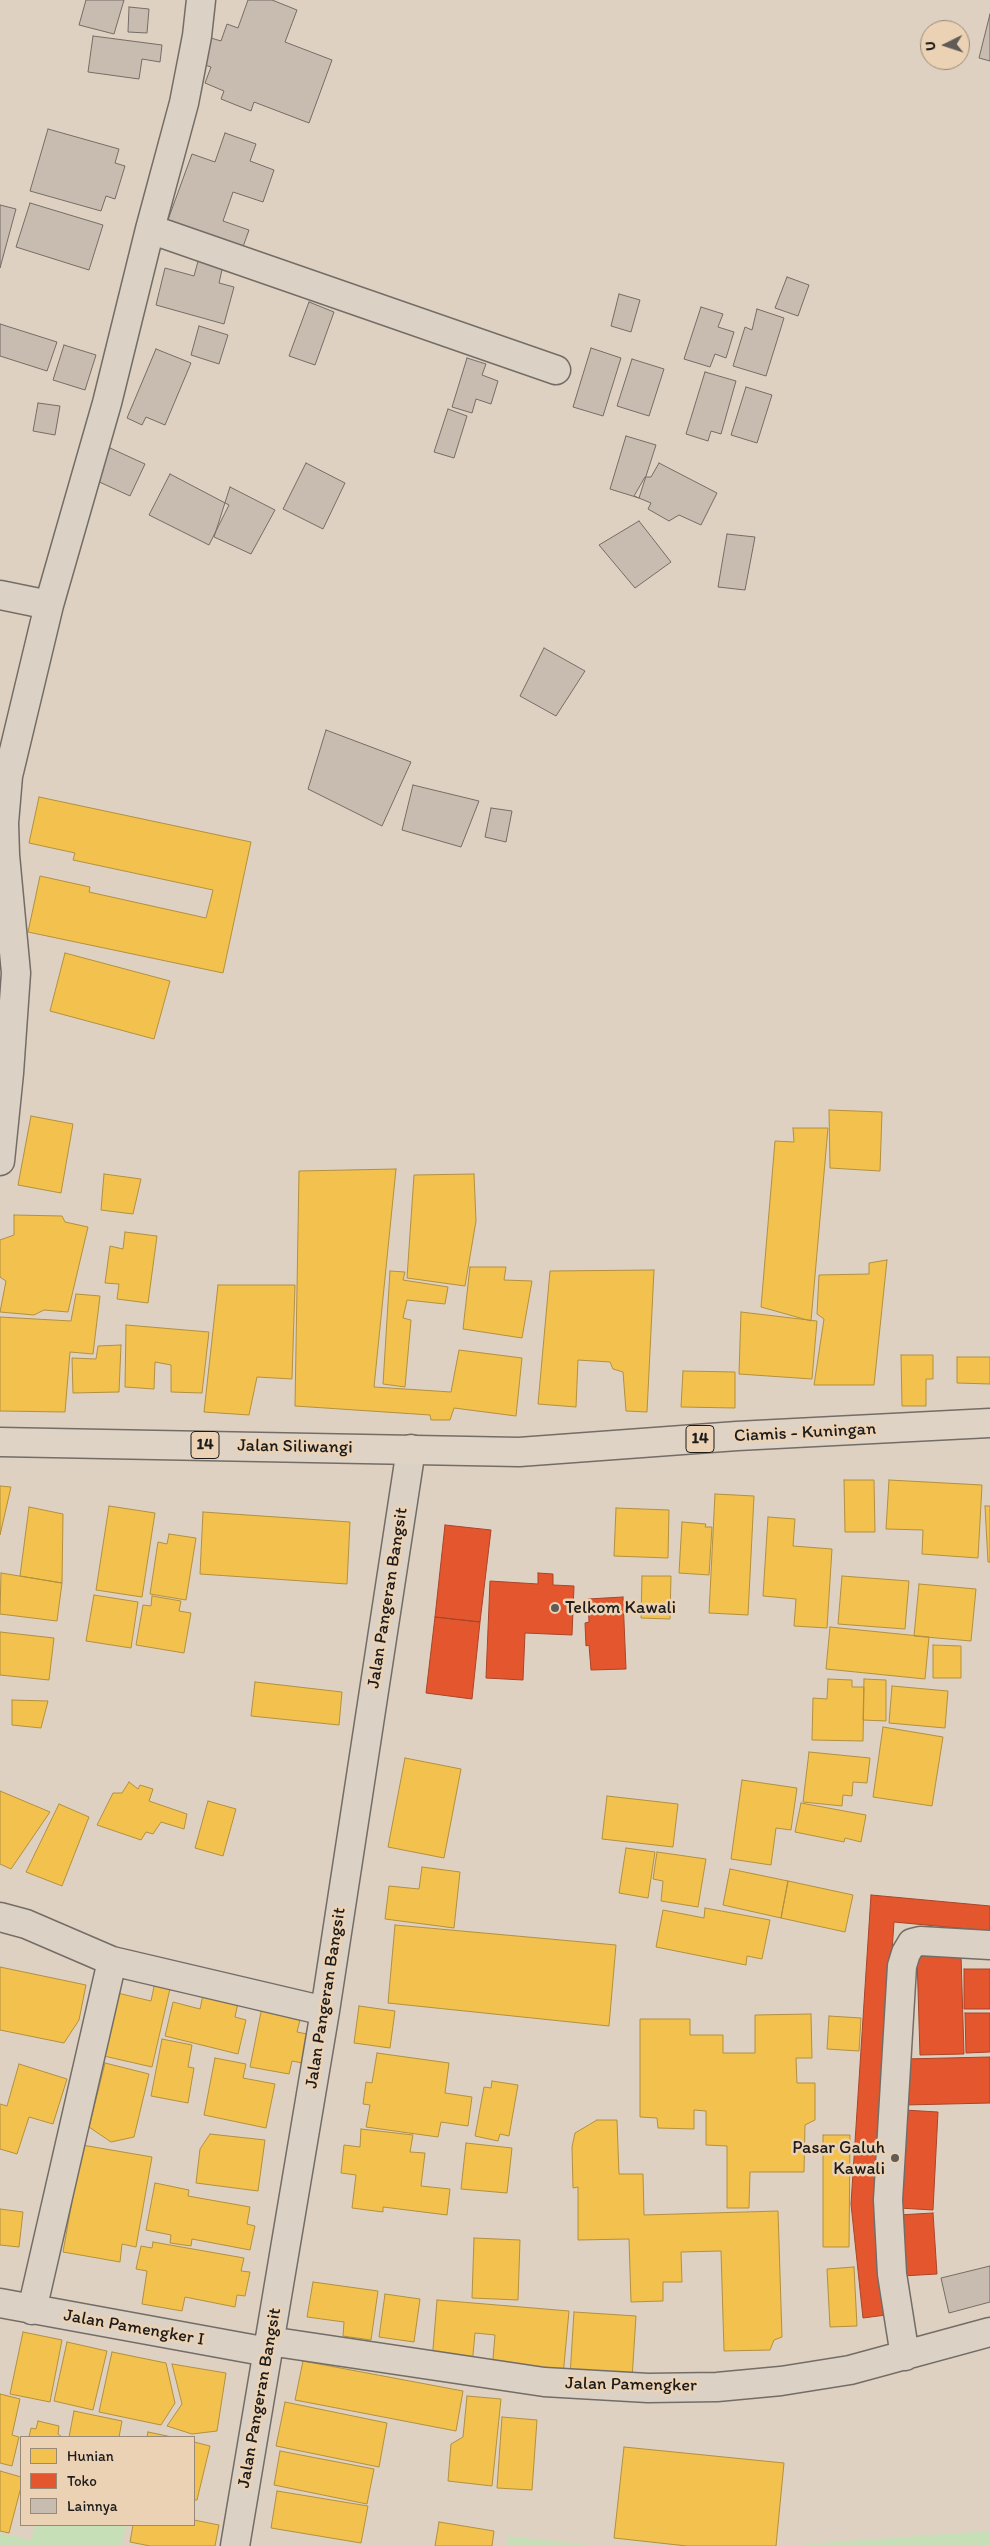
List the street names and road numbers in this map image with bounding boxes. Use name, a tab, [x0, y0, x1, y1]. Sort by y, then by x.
street label: Ciamis - Kuningan	[733, 1418, 877, 1448]
road number: 14	[686, 1426, 714, 1452]
road number: 14	[191, 1432, 219, 1458]
street label: Jalan Siliwangi	[237, 1435, 353, 1459]
street label: Jalan Pangeran Bangsit	[363, 1506, 413, 1690]
street label: Jalan Pangeran Bangsit	[301, 1906, 351, 2090]
street label: Jalan Pamengker I	[62, 2305, 206, 2351]
street label: Jalan Pangeran Bangsit	[233, 2306, 287, 2490]
street label: Jalan Pamengker	[565, 2373, 697, 2397]

